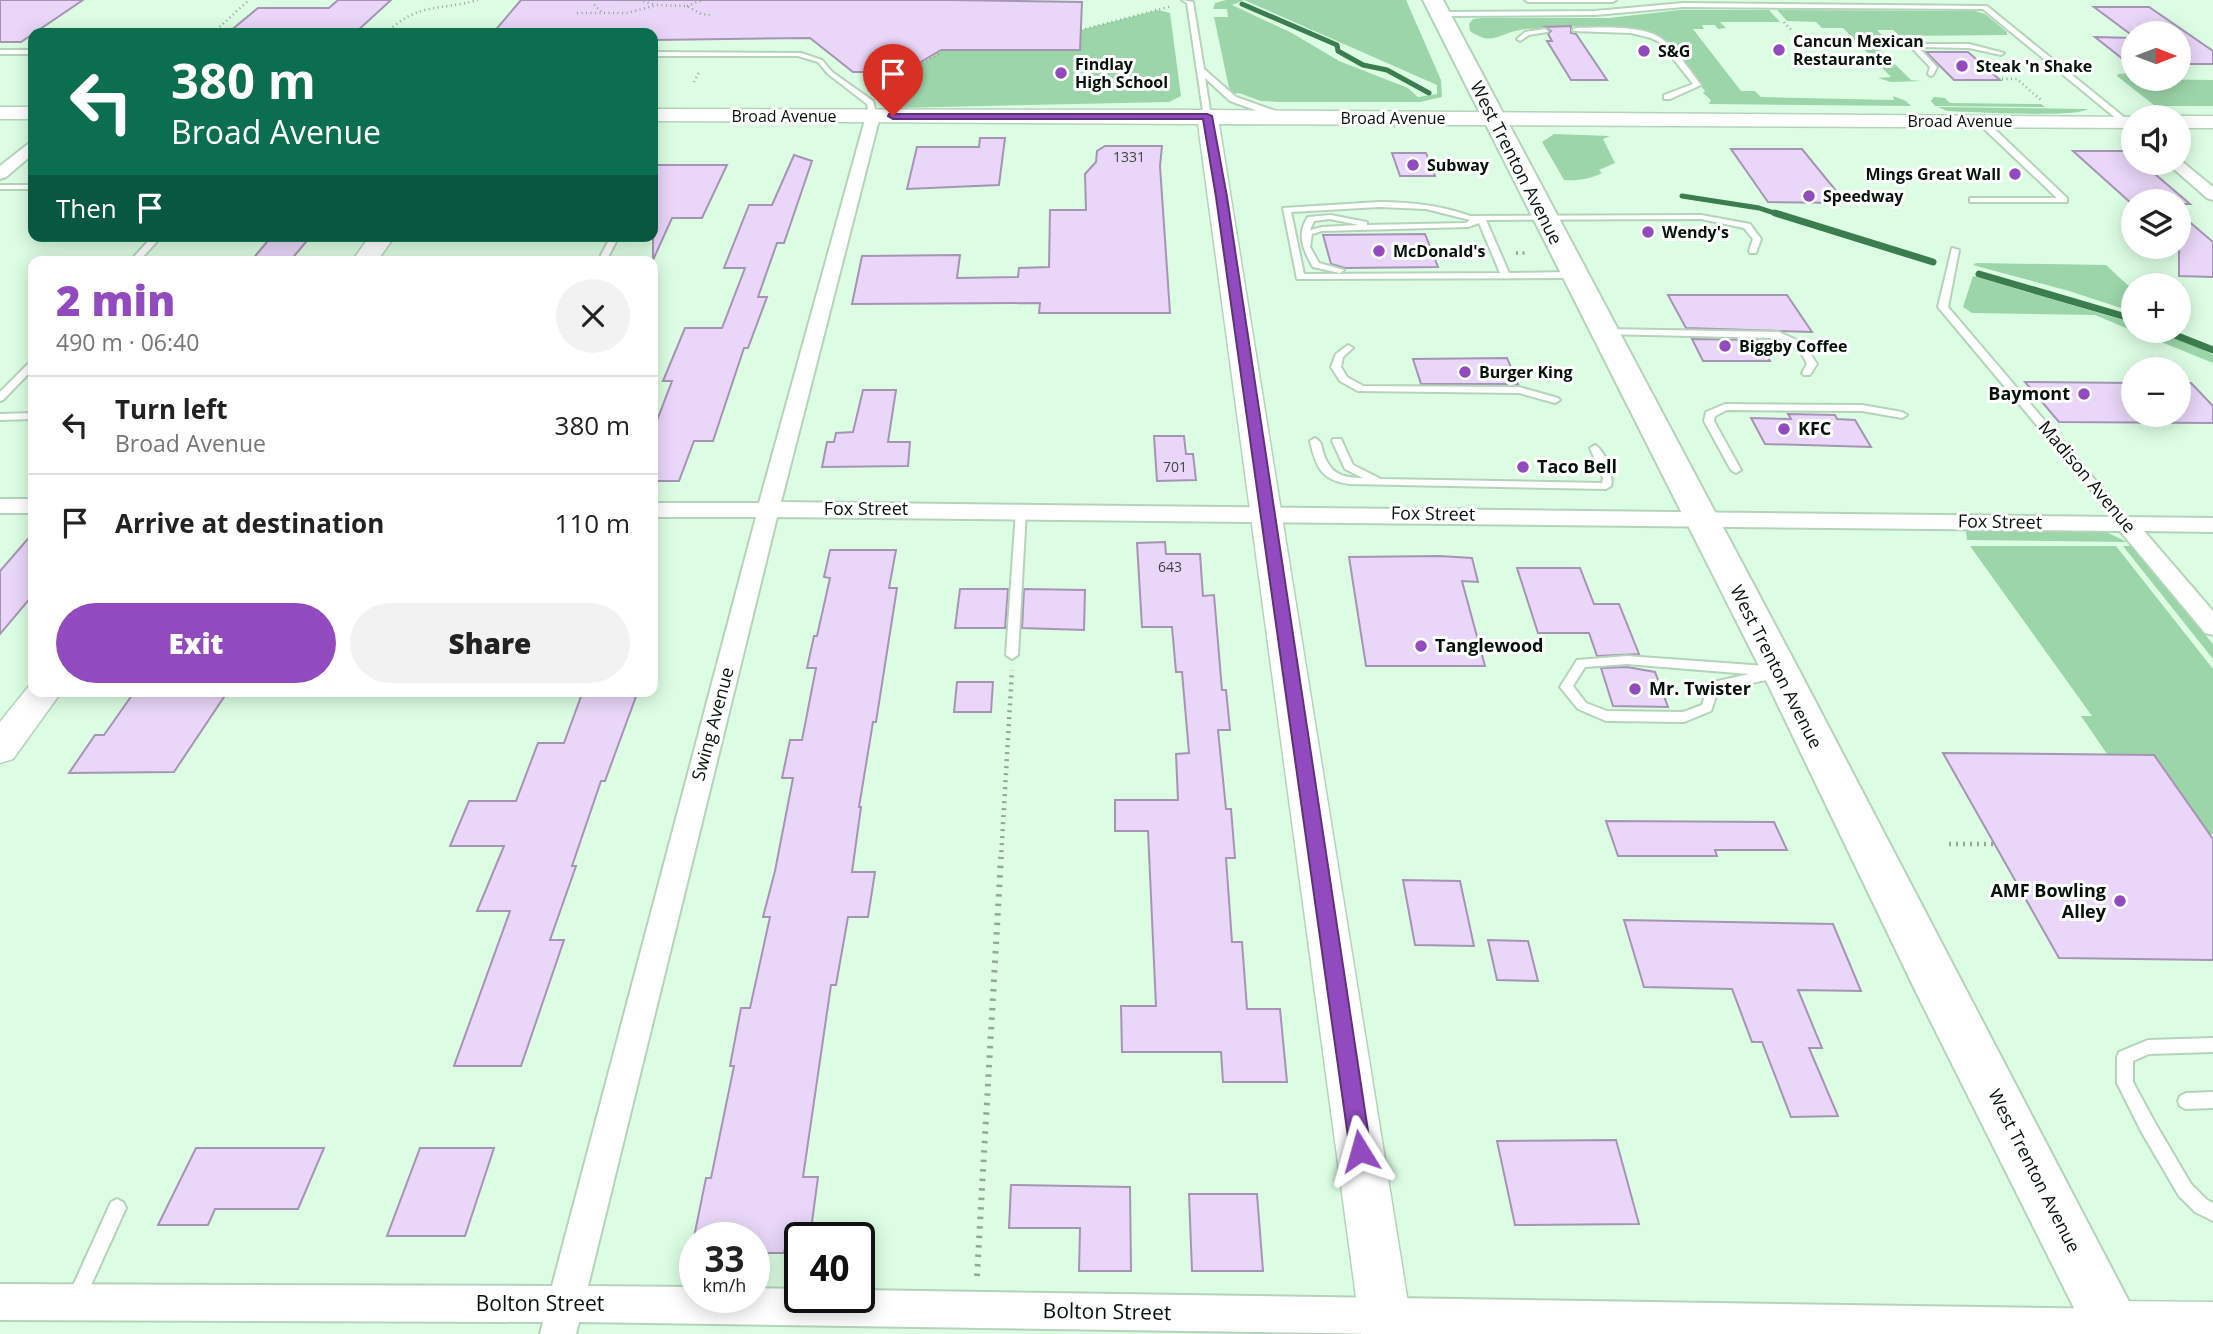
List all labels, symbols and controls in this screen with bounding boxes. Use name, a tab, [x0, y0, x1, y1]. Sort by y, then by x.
north arrow	[2121, 21, 2191, 91]
map controls	[2121, 21, 2191, 427]
place label: Cancun Mexican Restaurante	[1793, 30, 1924, 70]
place label: S&G	[1658, 40, 1690, 62]
marker: Cancun Mexican Restaurante	[1771, 42, 1787, 58]
marker: S&G	[1636, 43, 1652, 59]
pin	[863, 44, 923, 116]
text: 380 m	[171, 47, 316, 113]
place label: Findlay High School	[1075, 53, 1168, 93]
icon: arrive	[874, 55, 912, 93]
place label: Steak 'n Shake	[1976, 55, 2092, 77]
icon: left	[56, 56, 147, 147]
marker: Steak 'n Shake	[1954, 58, 1970, 74]
marker: Findlay High School	[1053, 65, 1069, 81]
street label: West Trenton Avenue	[1465, 77, 1569, 248]
street label: Broad Avenue	[731, 105, 837, 127]
button: sound	[2121, 105, 2191, 175]
street label: Broad Avenue	[1340, 107, 1446, 129]
text: Broad Avenue	[171, 110, 381, 153]
street label: Broad Avenue	[1907, 110, 2013, 132]
house number: 1331	[1113, 147, 1145, 166]
place label: Subway	[1427, 154, 1490, 176]
marker: Subway	[1405, 157, 1421, 173]
place label: Mings Great Wall	[1865, 163, 2001, 185]
marker: Mings Great Wall	[2007, 166, 2023, 182]
place label: Speedway	[1823, 185, 1904, 207]
marker: Speedway	[1801, 188, 1817, 204]
icon: arrive	[131, 189, 169, 227]
button: layers	[2121, 189, 2191, 259]
text: Then	[56, 190, 117, 226]
place label: Wendy's	[1662, 221, 1729, 243]
marker: Wendy's	[1640, 224, 1656, 240]
place label: McDonald's	[1393, 240, 1486, 262]
marker: McDonald's	[1371, 243, 1387, 259]
text: 2 min	[56, 271, 175, 328]
button: +	[2121, 273, 2191, 343]
button: close	[556, 279, 630, 353]
text: 490 m · 06:40	[56, 326, 199, 358]
place label: Biggby Coffee	[1739, 335, 1847, 357]
marker: Biggby Coffee	[1717, 338, 1733, 354]
button: −	[2121, 357, 2191, 427]
place label: Burger King	[1479, 361, 1573, 383]
marker: Burger King	[1457, 364, 1473, 380]
place label: Baymont	[1988, 381, 2070, 405]
marker: Baymont	[2076, 386, 2092, 402]
text: Turn left	[115, 391, 227, 427]
icon: left	[56, 406, 94, 444]
text: 380 m	[555, 407, 630, 443]
street label: Madison Avenue	[2034, 415, 2142, 538]
place label: KFC	[1798, 416, 1831, 440]
marker: KFC	[1776, 421, 1792, 437]
text: Broad Avenue	[115, 427, 266, 459]
place label: Taco Bell	[1537, 454, 1617, 478]
house number: 701	[1163, 457, 1187, 476]
marker: Taco Bell	[1515, 459, 1531, 475]
street label: Fox Street	[824, 496, 908, 520]
street label: Fox Street	[1391, 500, 1475, 526]
icon: arrive	[56, 504, 94, 542]
text: Arrive at destination	[115, 505, 384, 541]
text: 110 m	[555, 505, 630, 541]
street label: Fox Street	[1958, 508, 2042, 534]
house number: 643	[1158, 557, 1182, 576]
street label: West Trenton Avenue	[1725, 581, 1829, 752]
button: Exit	[56, 603, 336, 683]
button: Share	[350, 603, 630, 683]
place label: Tanglewood	[1435, 633, 1544, 657]
marker: Tanglewood	[1413, 638, 1429, 654]
street label: Swing Avenue	[685, 664, 739, 783]
place label: Mr. Twister	[1649, 676, 1751, 700]
marker: Mr. Twister	[1627, 681, 1643, 697]
place label: AMF Bowling Alley	[1990, 878, 2107, 923]
marker: AMF Bowling Alley	[2112, 893, 2128, 909]
street label: West Trenton Avenue	[1983, 1085, 2087, 1256]
position arrow	[1323, 1114, 1397, 1188]
speed limit sign: 40	[784, 1222, 875, 1313]
text: 33	[704, 1235, 745, 1282]
text: km/h	[703, 1273, 746, 1297]
street label: Bolton Street	[476, 1289, 604, 1317]
street label: Bolton Street	[1042, 1296, 1172, 1326]

